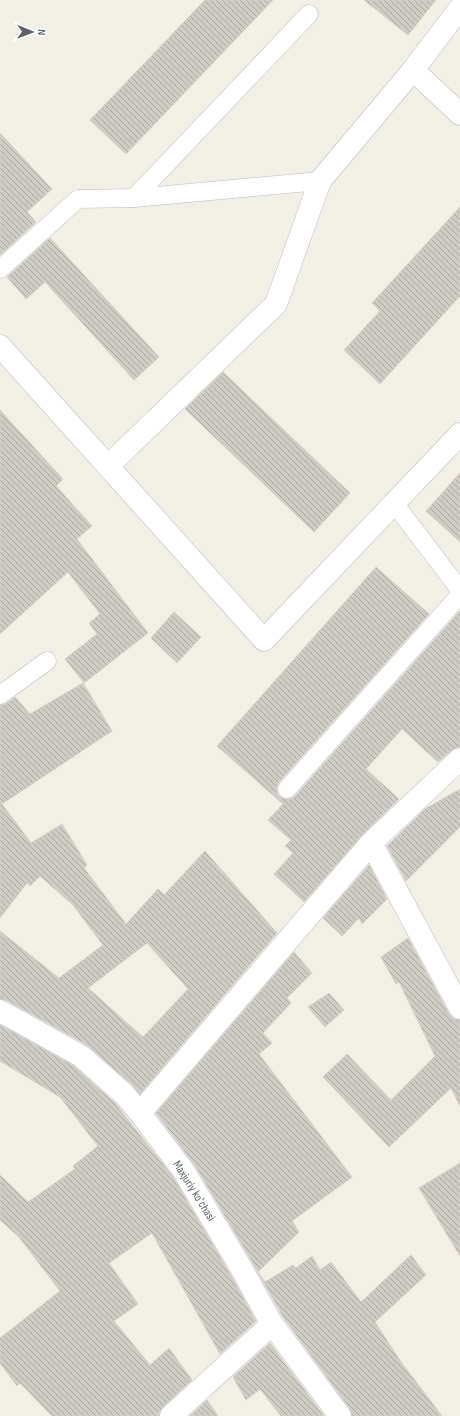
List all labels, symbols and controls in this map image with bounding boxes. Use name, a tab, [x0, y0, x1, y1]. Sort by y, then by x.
north arrow	[12, 12, 52, 52]
text: N	[35, 29, 48, 35]
street label: Maxjuriy koʻchasi	[169, 1158, 219, 1224]

